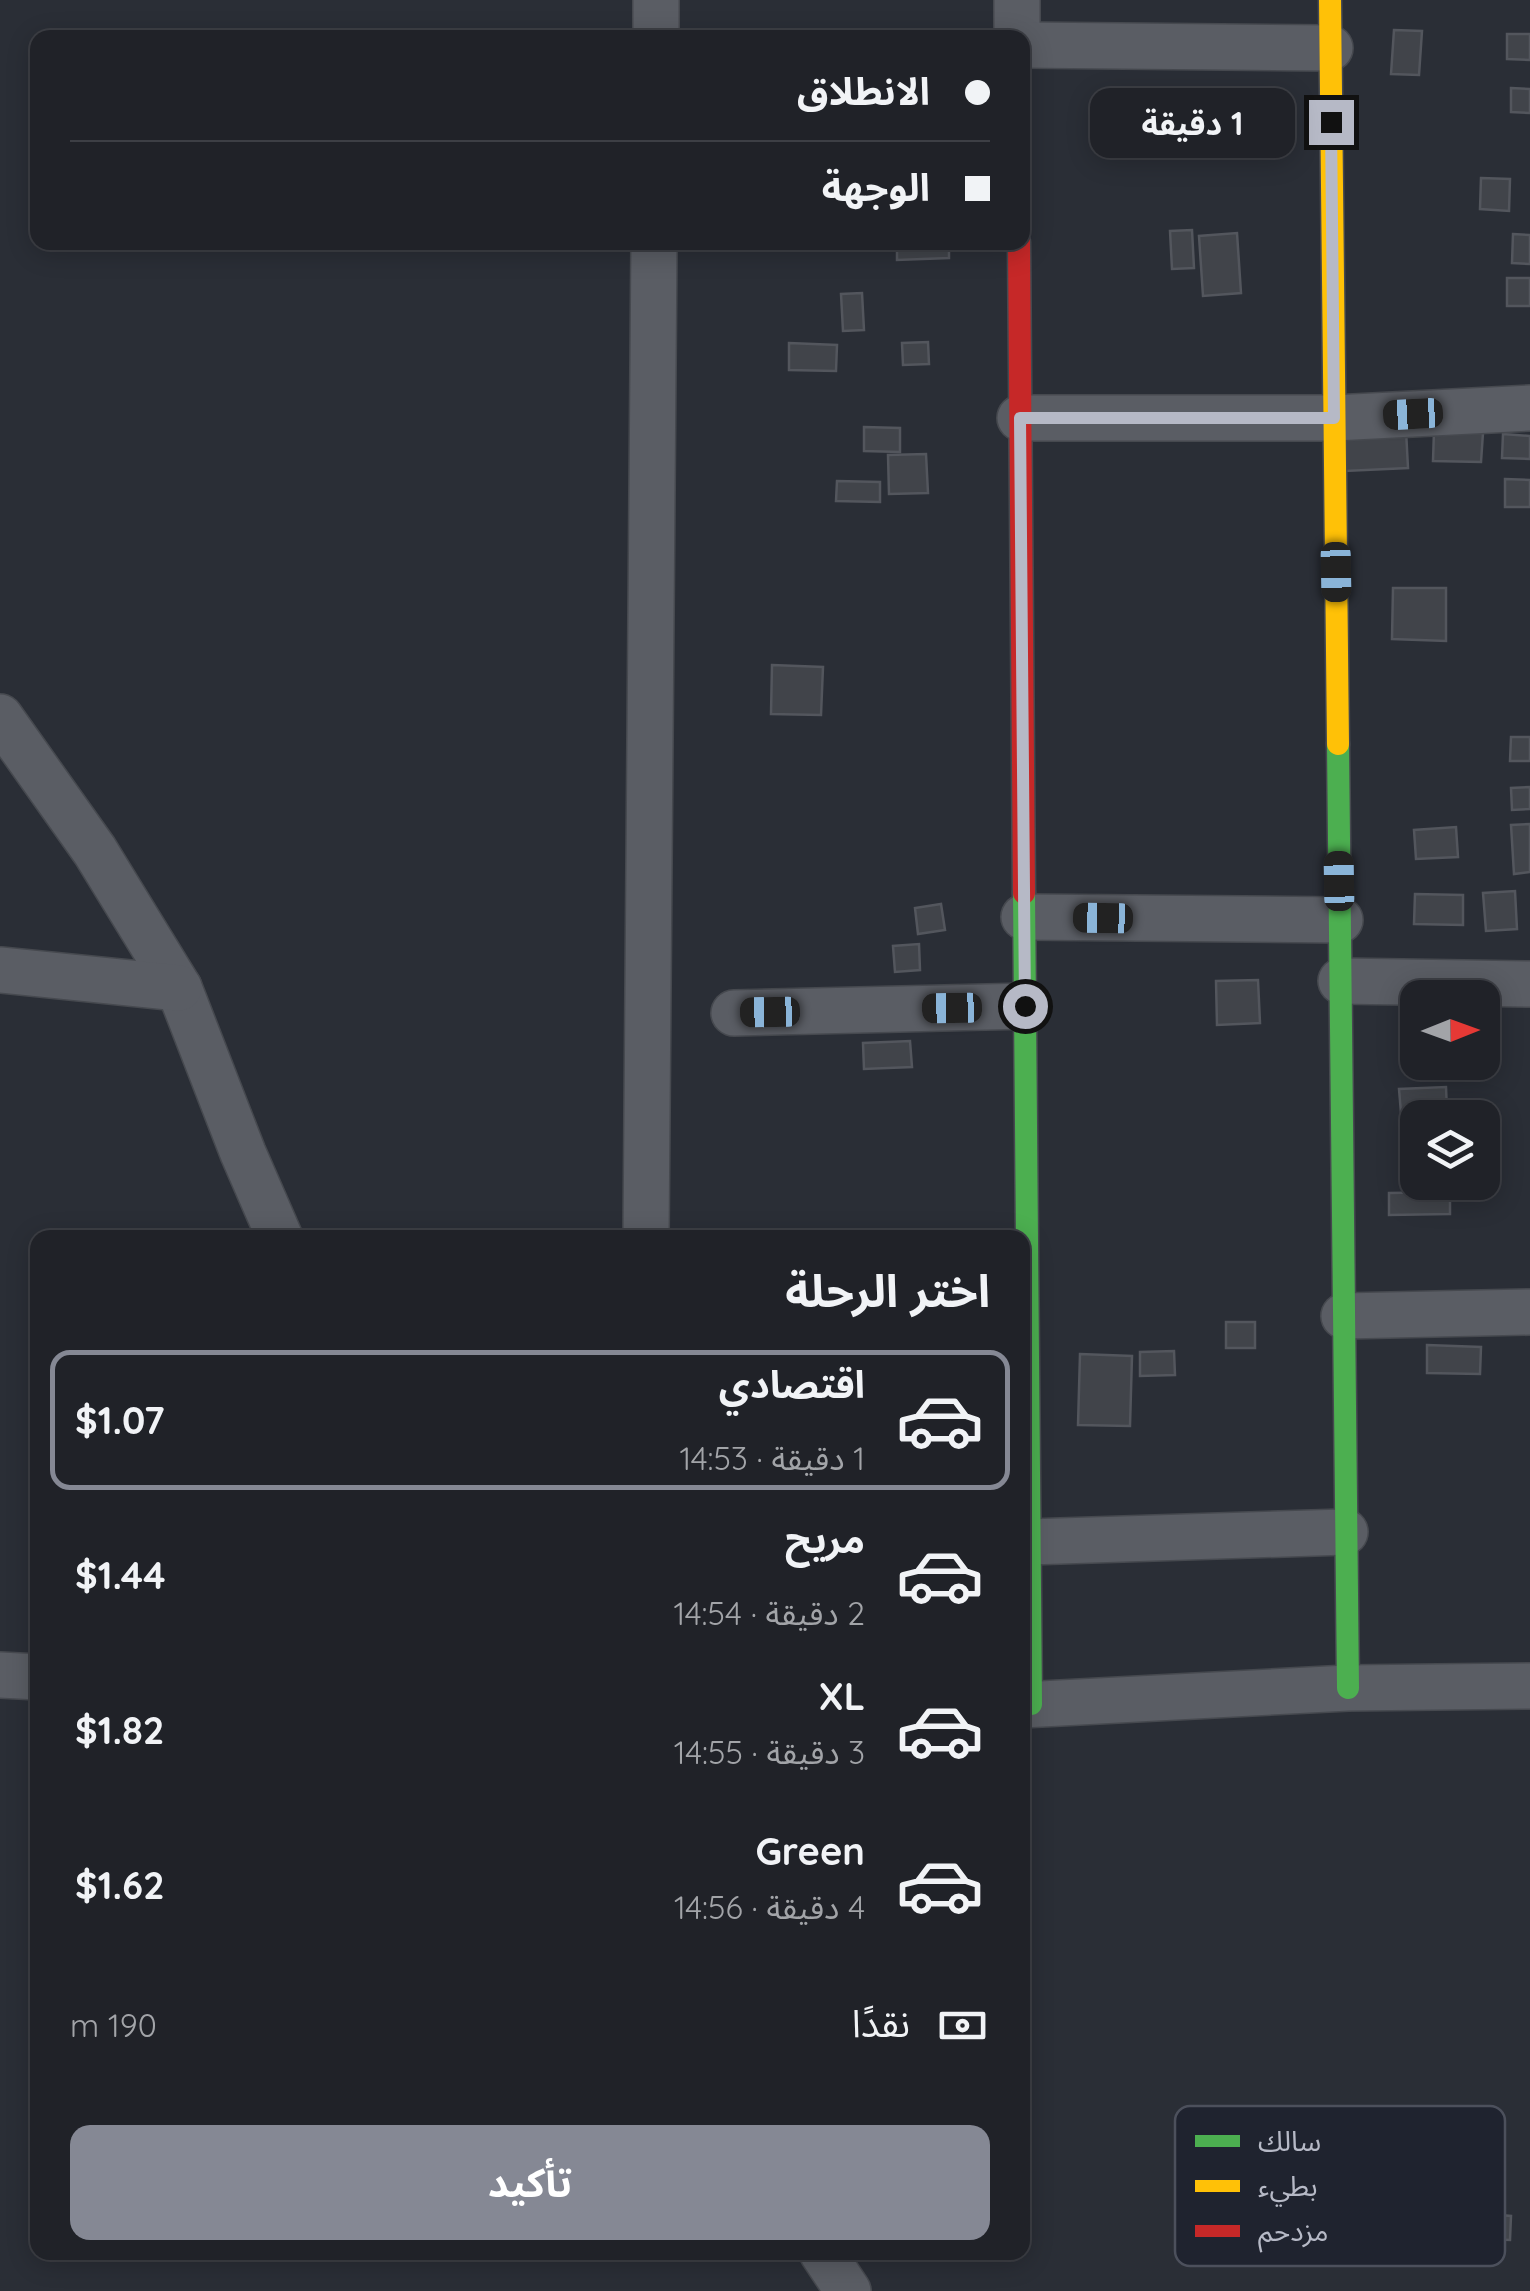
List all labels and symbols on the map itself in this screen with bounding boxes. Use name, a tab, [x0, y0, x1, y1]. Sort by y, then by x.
callout: 1 دقيقة	[1091, 87, 1296, 157]
route end	[1309, 100, 1354, 145]
car	[1382, 397, 1444, 431]
car	[1320, 542, 1352, 602]
car	[1323, 851, 1355, 911]
car	[1073, 902, 1133, 934]
north arrow	[1400, 980, 1500, 1080]
route start	[1003, 984, 1048, 1029]
car	[922, 992, 982, 1024]
car	[740, 996, 800, 1028]
legend	[1175, 2106, 1505, 2266]
text: سالك	[1258, 2123, 1321, 2158]
text: بطيء	[1258, 2168, 1318, 2207]
text: مزدحم	[1258, 2213, 1329, 2253]

